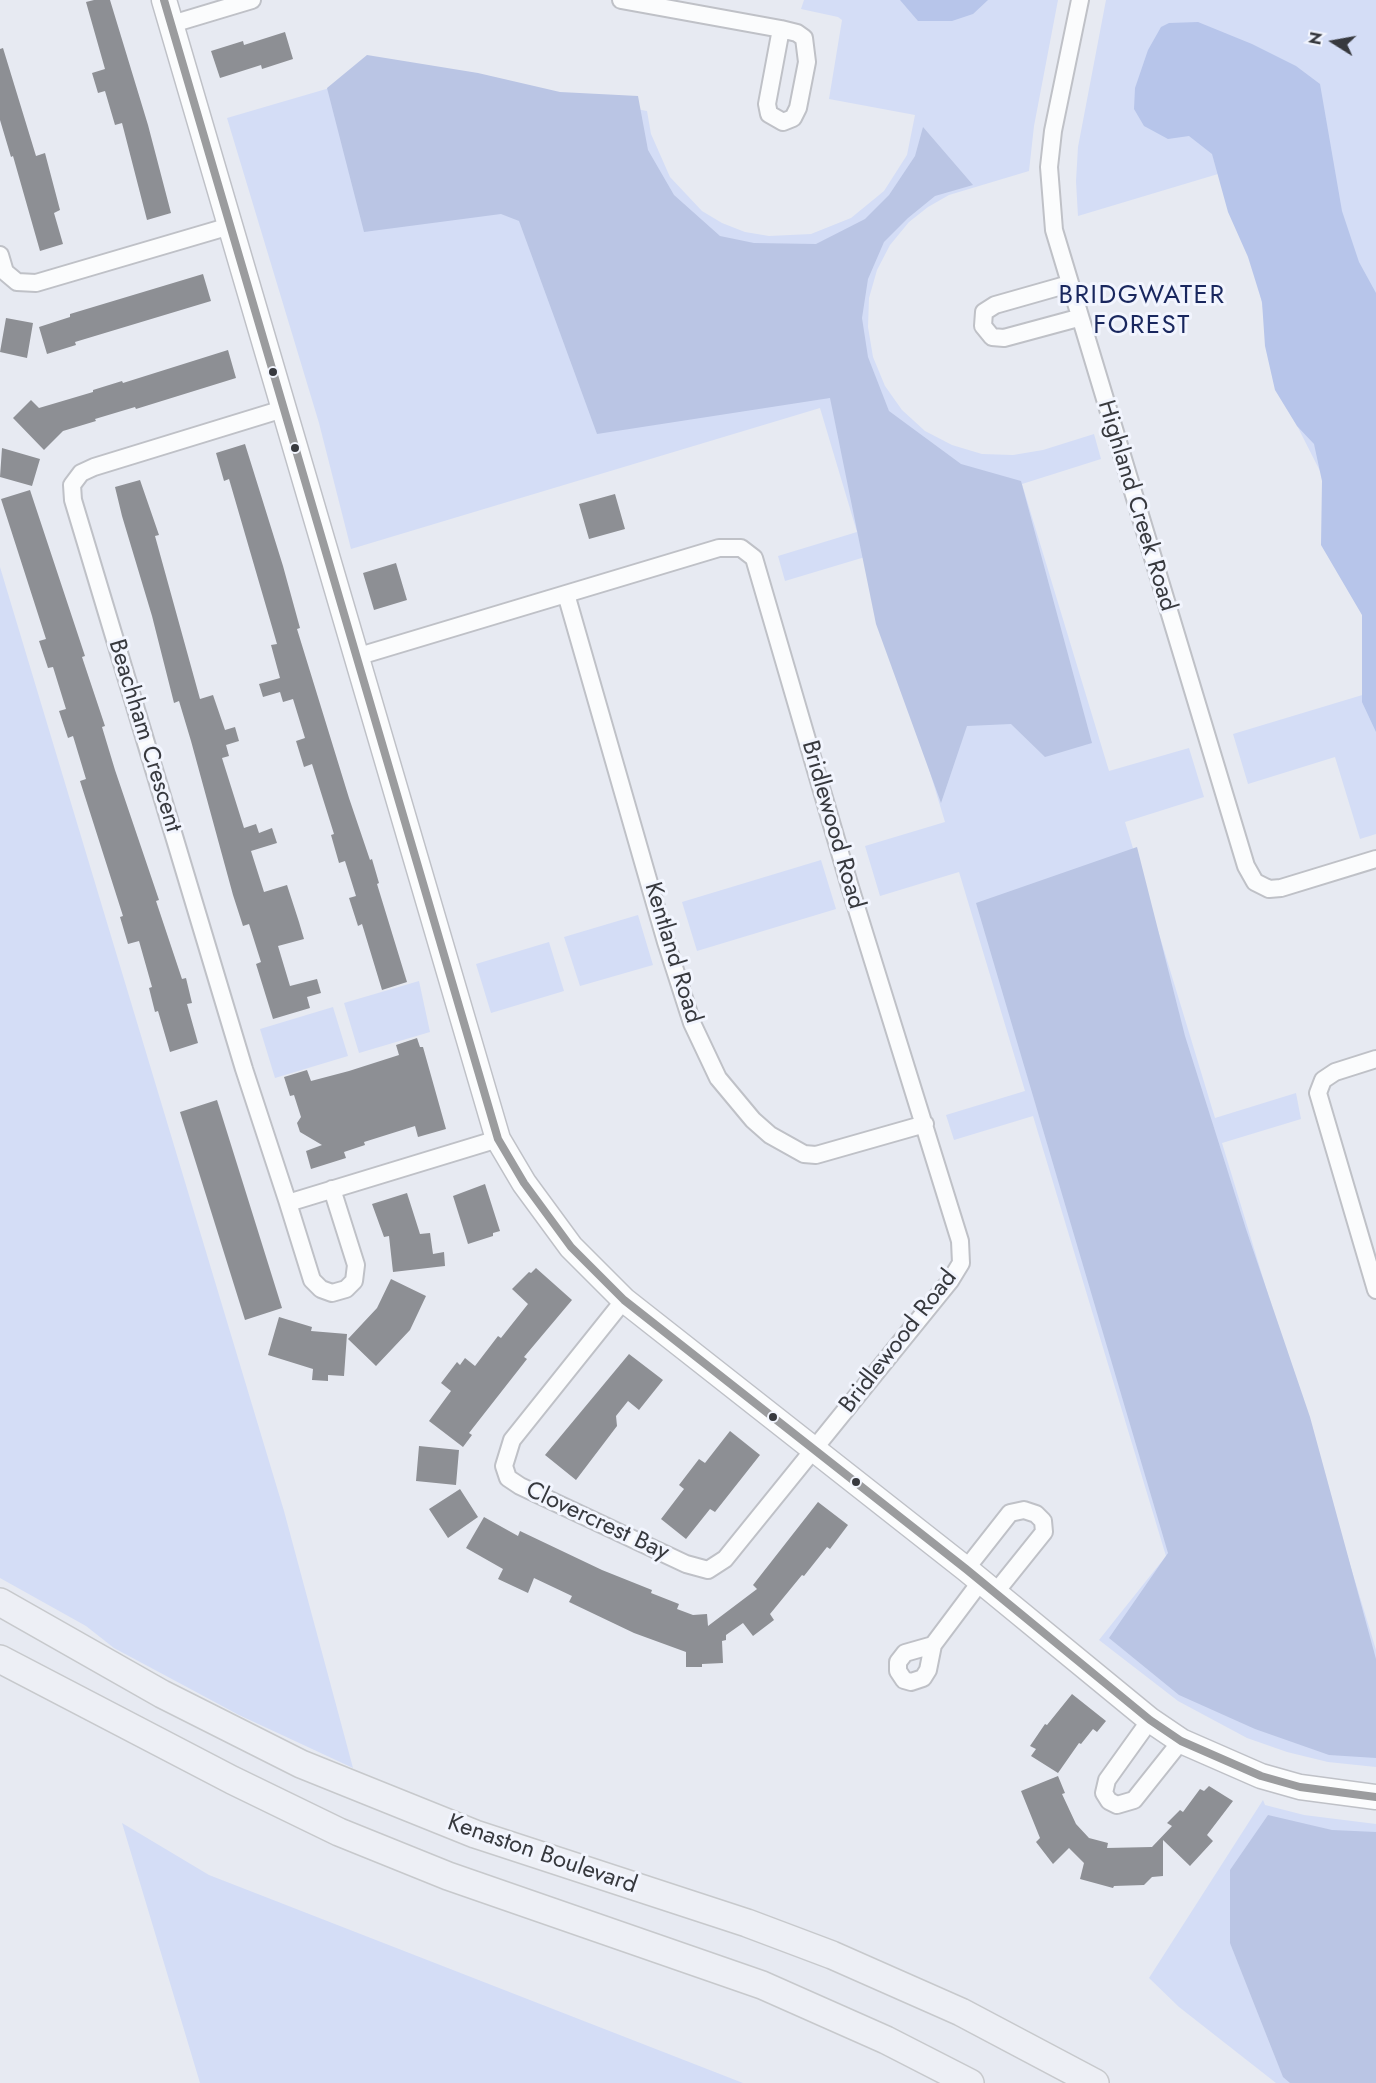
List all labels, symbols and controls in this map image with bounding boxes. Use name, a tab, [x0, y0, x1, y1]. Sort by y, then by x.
north arrow	[1304, 12, 1364, 72]
text: N	[1303, 30, 1328, 47]
district label: BRIDGWATER FOREST	[1059, 281, 1225, 342]
unlabelled marker	[267, 366, 279, 378]
street label: Highland Creek Road	[1090, 397, 1182, 615]
unlabelled marker	[289, 442, 301, 454]
street label: Beachham Crescent	[101, 636, 187, 836]
street label: Bridlewood Road	[794, 737, 870, 913]
street label: Kentland Road	[637, 879, 707, 1027]
street label: Bridlewood Road	[834, 1265, 964, 1419]
unlabelled marker	[767, 1411, 779, 1423]
street label: Clovercrest Bay	[521, 1476, 673, 1568]
unlabelled marker	[850, 1476, 862, 1488]
street label: Kenaston Boulevard	[444, 1809, 640, 1901]

